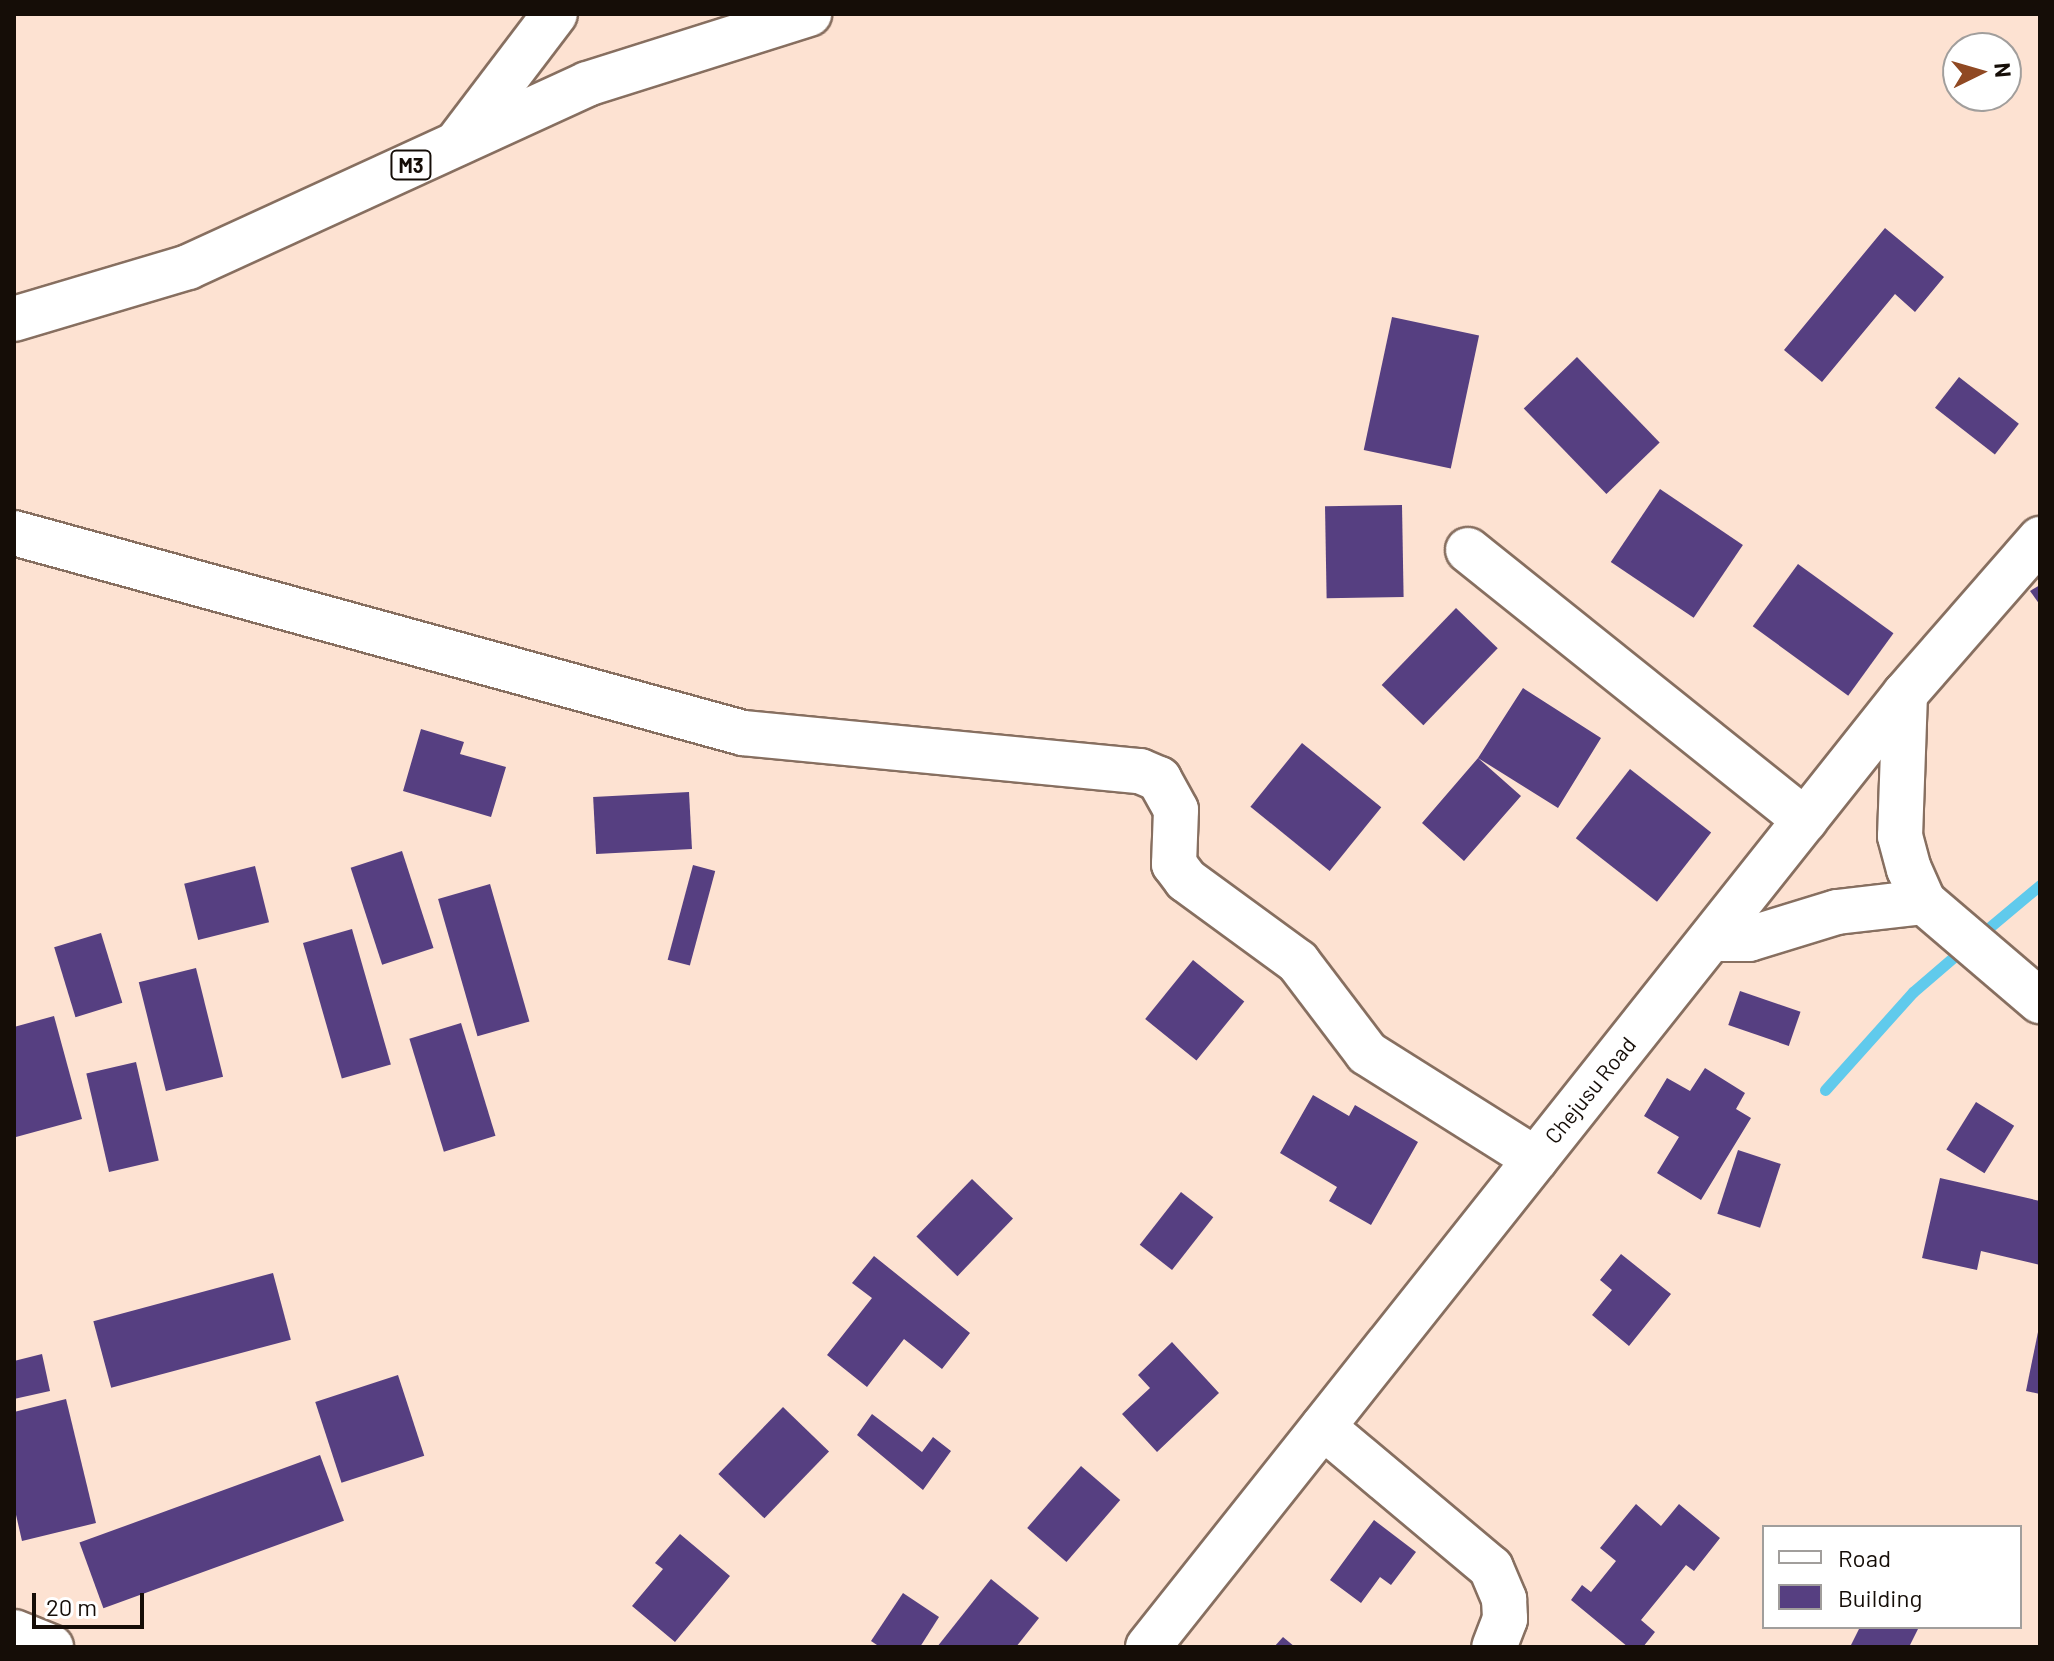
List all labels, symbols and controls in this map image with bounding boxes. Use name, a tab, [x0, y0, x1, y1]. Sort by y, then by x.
north arrow	[1942, 32, 2022, 112]
text: N	[1990, 62, 2018, 79]
road number: M3	[389, 149, 433, 181]
street label: Chejusu Road	[1539, 1031, 1641, 1149]
legend	[1762, 1525, 2022, 1629]
text: Road	[1838, 1543, 1891, 1572]
scale bar	[36, 1577, 148, 1627]
text: Building	[1838, 1583, 1922, 1612]
text: 20 m	[46, 1592, 97, 1621]

